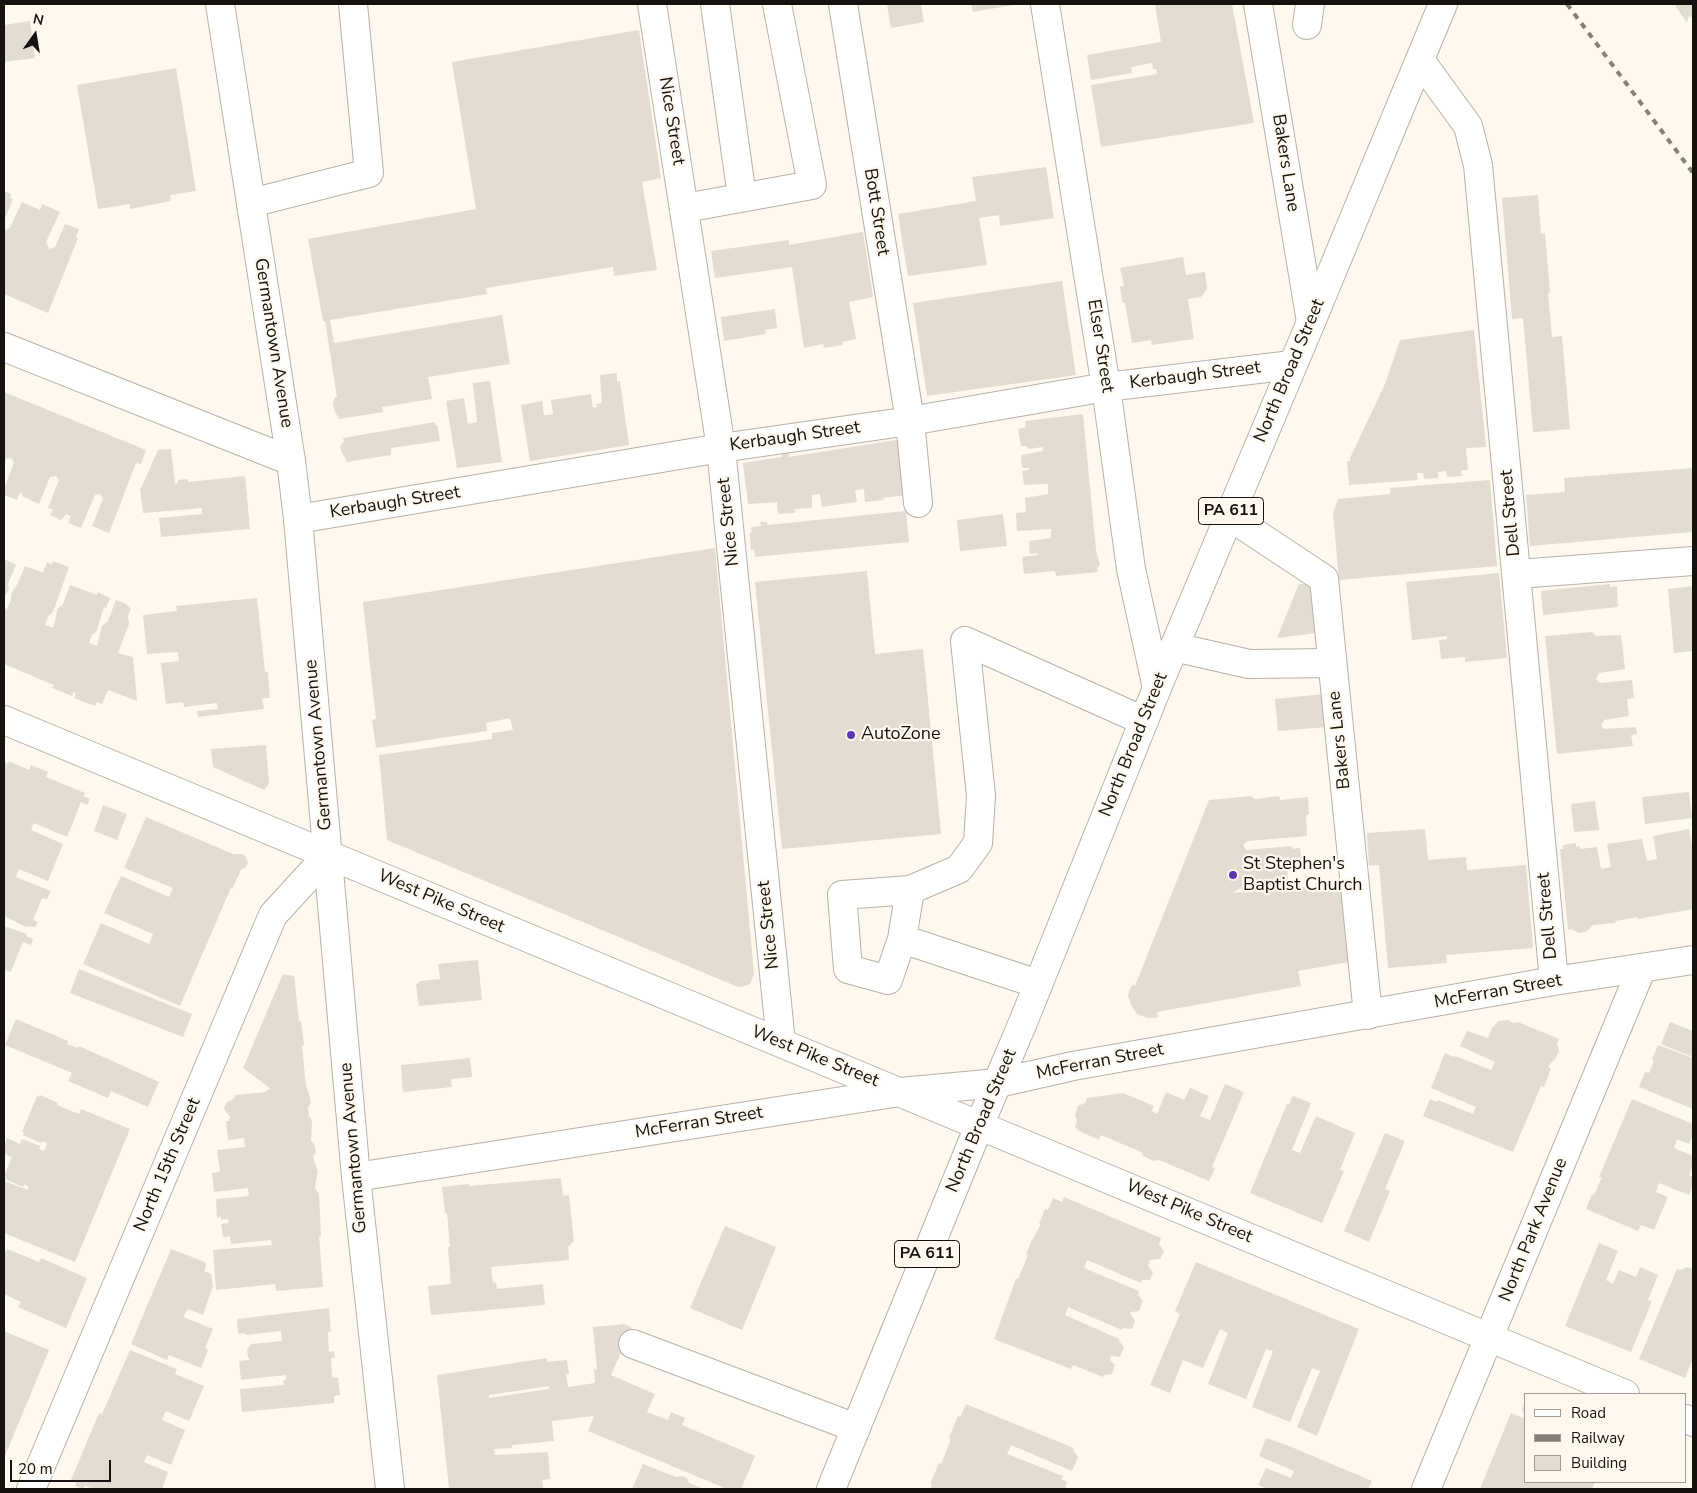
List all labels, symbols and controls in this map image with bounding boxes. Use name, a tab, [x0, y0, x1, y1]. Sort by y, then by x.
text: N	[31, 9, 46, 30]
north arrow	[10, 10, 60, 60]
street label: Nice Street	[653, 75, 689, 167]
street label: Bakers Lane	[1267, 113, 1303, 213]
street label: Bott Street	[858, 167, 894, 257]
street label: Germantown Avenue	[249, 257, 297, 429]
street label: North Broad Street	[1250, 296, 1330, 446]
street label: Elser Street	[1082, 298, 1118, 394]
street label: Kerbaugh Street	[1128, 357, 1262, 395]
street label: Kerbaugh Street	[728, 417, 862, 457]
street label: Dell Street	[1496, 469, 1526, 557]
street label: Nice Street	[714, 477, 744, 567]
street label: Kerbaugh Street	[328, 482, 462, 524]
road number: PA 611	[1198, 498, 1264, 524]
street label: Germantown Avenue	[301, 659, 337, 831]
street label: North Broad Street	[1095, 670, 1173, 820]
street label: Bakers Lane	[1324, 690, 1356, 790]
place label: AutoZone	[861, 724, 941, 746]
marker: AutoZone	[845, 729, 857, 741]
place label: St Stephen's Baptist Church	[1243, 854, 1362, 896]
street label: West Pike Street	[374, 866, 508, 938]
marker: St Stephen's Baptist Church	[1227, 869, 1239, 881]
street label: Dell Street	[1533, 872, 1563, 960]
street label: Nice Street	[754, 880, 784, 970]
street label: McFerran Street	[1433, 970, 1563, 1014]
street label: West Pike Street	[748, 1022, 882, 1092]
street label: McFerran Street	[1035, 1039, 1165, 1085]
street label: North Broad Street	[942, 1046, 1022, 1196]
street label: Germantown Avenue	[336, 1062, 372, 1234]
street label: North 15th Street	[130, 1095, 206, 1235]
street label: McFerran Street	[634, 1102, 764, 1144]
street label: North Park Avenue	[1495, 1155, 1573, 1305]
street label: West Pike Street	[1122, 1176, 1256, 1248]
road number: PA 611	[894, 1240, 960, 1268]
legend	[1524, 1393, 1687, 1483]
text: Road	[1571, 1403, 1606, 1423]
text: Railway	[1571, 1428, 1625, 1448]
scale bar	[12, 1450, 114, 1482]
text: Building	[1571, 1453, 1627, 1473]
text: 20 m	[18, 1459, 53, 1479]

